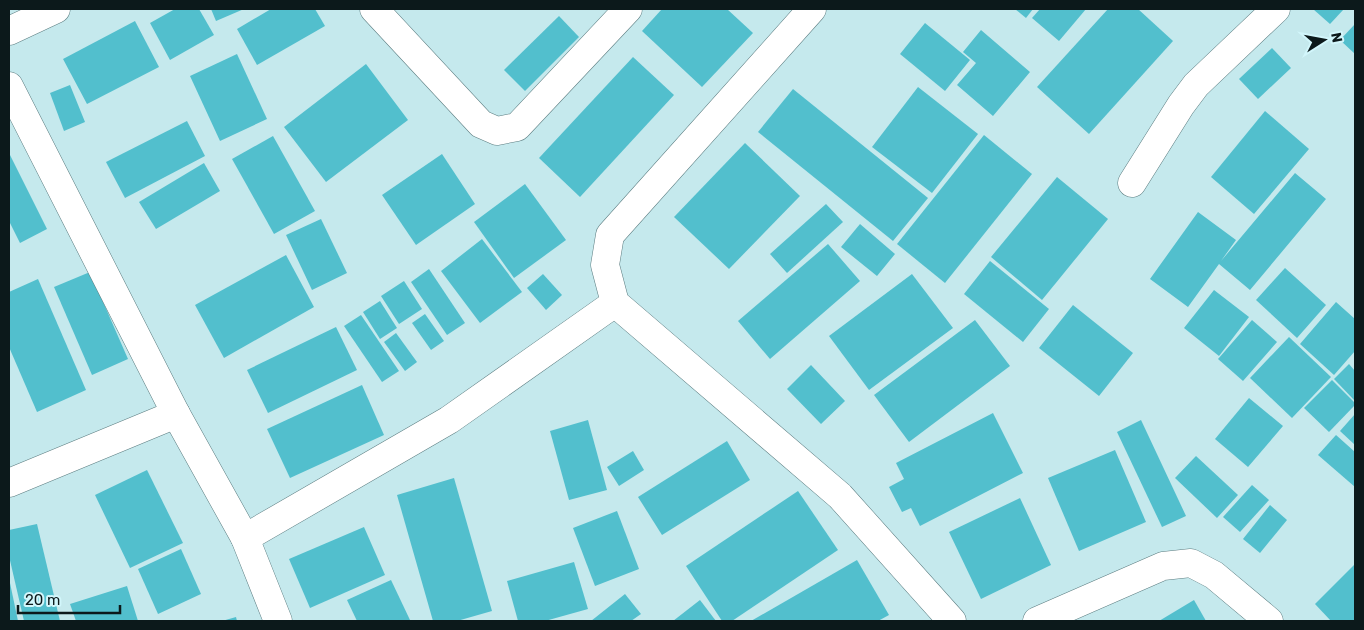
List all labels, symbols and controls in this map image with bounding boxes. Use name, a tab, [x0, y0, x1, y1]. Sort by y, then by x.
north arrow	[1299, 15, 1349, 65]
text: N	[1327, 31, 1346, 44]
scale bar	[18, 582, 120, 614]
text: 20 m	[25, 591, 60, 609]

